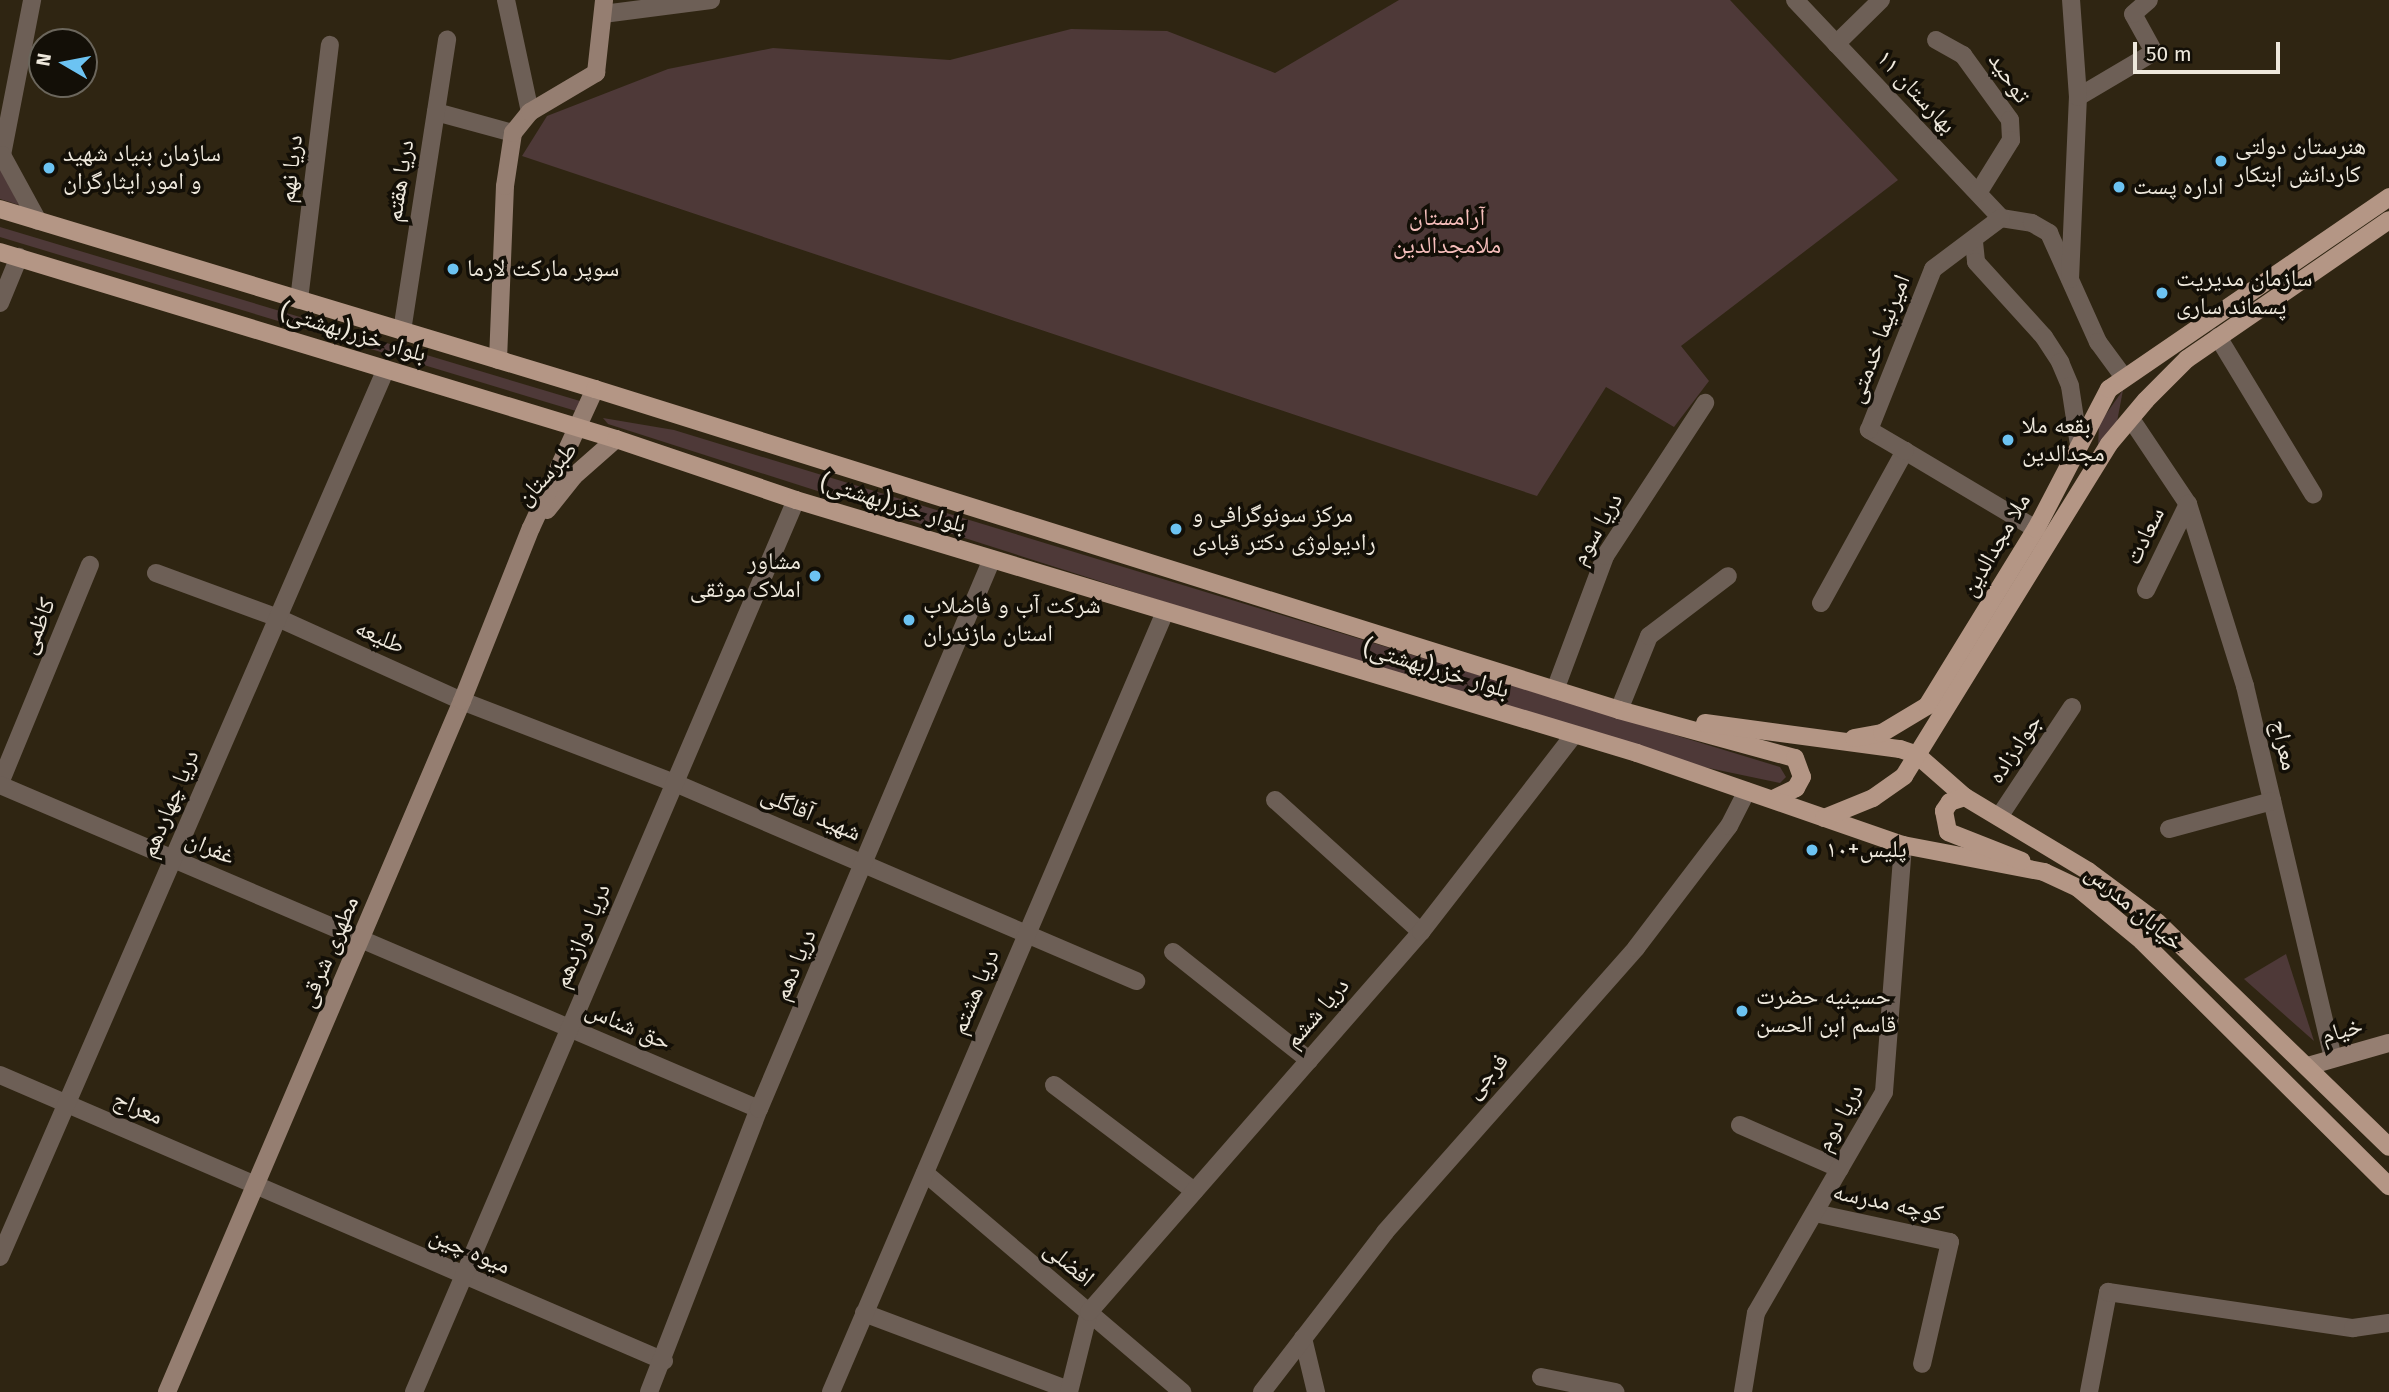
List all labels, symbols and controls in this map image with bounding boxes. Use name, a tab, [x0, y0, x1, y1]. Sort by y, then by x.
north arrow	[28, 28, 98, 98]
scale bar	[2137, 28, 2284, 72]
text: 50 m	[2146, 41, 2192, 67]
street label: بهارستان ۱۱	[1870, 44, 1962, 140]
street label: توحید	[1982, 47, 2036, 109]
text: N	[31, 51, 56, 68]
street label: دریا نهم	[273, 133, 309, 205]
place label: هنرستان دولتی کاردانش ابتکار	[2235, 133, 2366, 189]
street label: دریا هقتم	[379, 138, 421, 224]
place label: سازمان بنیاد شهید و امور ایثارگران	[63, 140, 221, 196]
marker: هنرستان دولتی کاردانش ابتکار	[2213, 153, 2229, 169]
marker: سازمان بنیاد شهید و امور ایثارگران	[41, 160, 57, 176]
place label: اداره پست	[2133, 173, 2224, 201]
marker: اداره پست	[2111, 179, 2127, 195]
park label: آرامستان ملامجدالدین	[1393, 204, 1501, 260]
place label: سوپر مارکت لارما	[467, 255, 619, 283]
marker: سوپر مارکت لارما	[445, 261, 461, 277]
place label: سازمان مدیریت پسماند ساری	[2176, 265, 2313, 321]
street label: امیرنیما خدمتی	[1841, 271, 1917, 407]
marker: سازمان مدیریت پسماند ساری	[2154, 285, 2170, 301]
street label: بلوار خزر(بهشتی)	[276, 297, 430, 369]
place label: بقعه ملا مجدالدين	[2022, 412, 2105, 468]
marker: بقعه ملا مجدالدين	[2000, 432, 2016, 448]
street label: طبرستان	[510, 436, 584, 512]
street label: بلوار خزر(بهشتی)	[816, 468, 970, 540]
street label: دریا سوم	[1565, 488, 1629, 570]
street label: ملا مجدالدین	[1955, 488, 2037, 602]
place label: مركز سونوگرافی و راديولوژی دكتر قبادی	[1192, 501, 1376, 557]
street label: سعادت	[2119, 503, 2171, 569]
marker: مركز سونوگرافی و راديولوژی دكتر قبادی	[1166, 519, 1186, 539]
place label: مشاور املاک موثقی	[690, 548, 801, 604]
marker: مشاور املاک موثقی	[807, 568, 823, 584]
place label: شرکت آب و فاضلاب استان مازندران	[923, 592, 1101, 648]
street label: کاظمی	[14, 594, 62, 658]
marker: شرکت آب و فاضلاب استان مازندران	[901, 612, 917, 628]
street label: طلیعه	[351, 613, 409, 661]
street label: بلوار خزر(بهشتی)	[1359, 633, 1513, 705]
street label: جوادزاده	[1982, 709, 2048, 789]
street label: معراج	[2264, 717, 2304, 773]
street label: دریا چهاردهم	[134, 746, 206, 862]
street label: شهید آقاگلی	[757, 780, 865, 848]
street label: غفران	[181, 825, 239, 871]
place label: پلیس+١٠	[1826, 836, 1907, 864]
marker: پلیس+١٠	[1804, 842, 1820, 858]
street label: خیابان مدرس	[2079, 859, 2189, 957]
street label: دریا دوازدهم	[547, 879, 617, 993]
street label: مطهری شرقی	[293, 892, 365, 1012]
street label: دریا دهم	[767, 925, 823, 1005]
street label: دریا هشتم	[944, 945, 1006, 1039]
street label: دریا ششم	[1278, 972, 1356, 1054]
place label: حسینیه حضرت قاسم ابن الحسن	[1756, 983, 1896, 1039]
street label: حق شناس	[581, 995, 675, 1057]
marker: حسینیه حضرت قاسم ابن الحسن	[1734, 1003, 1750, 1019]
street label: خیام	[2318, 1011, 2366, 1051]
street label: فرجی	[1459, 1047, 1515, 1105]
street label: دریا دوم	[1810, 1079, 1870, 1157]
street label: معراج	[109, 1085, 167, 1131]
street label: کوچه مدرسه	[1830, 1177, 1946, 1229]
street label: میوه چین	[425, 1221, 515, 1281]
street label: افضلی	[1038, 1235, 1100, 1293]

